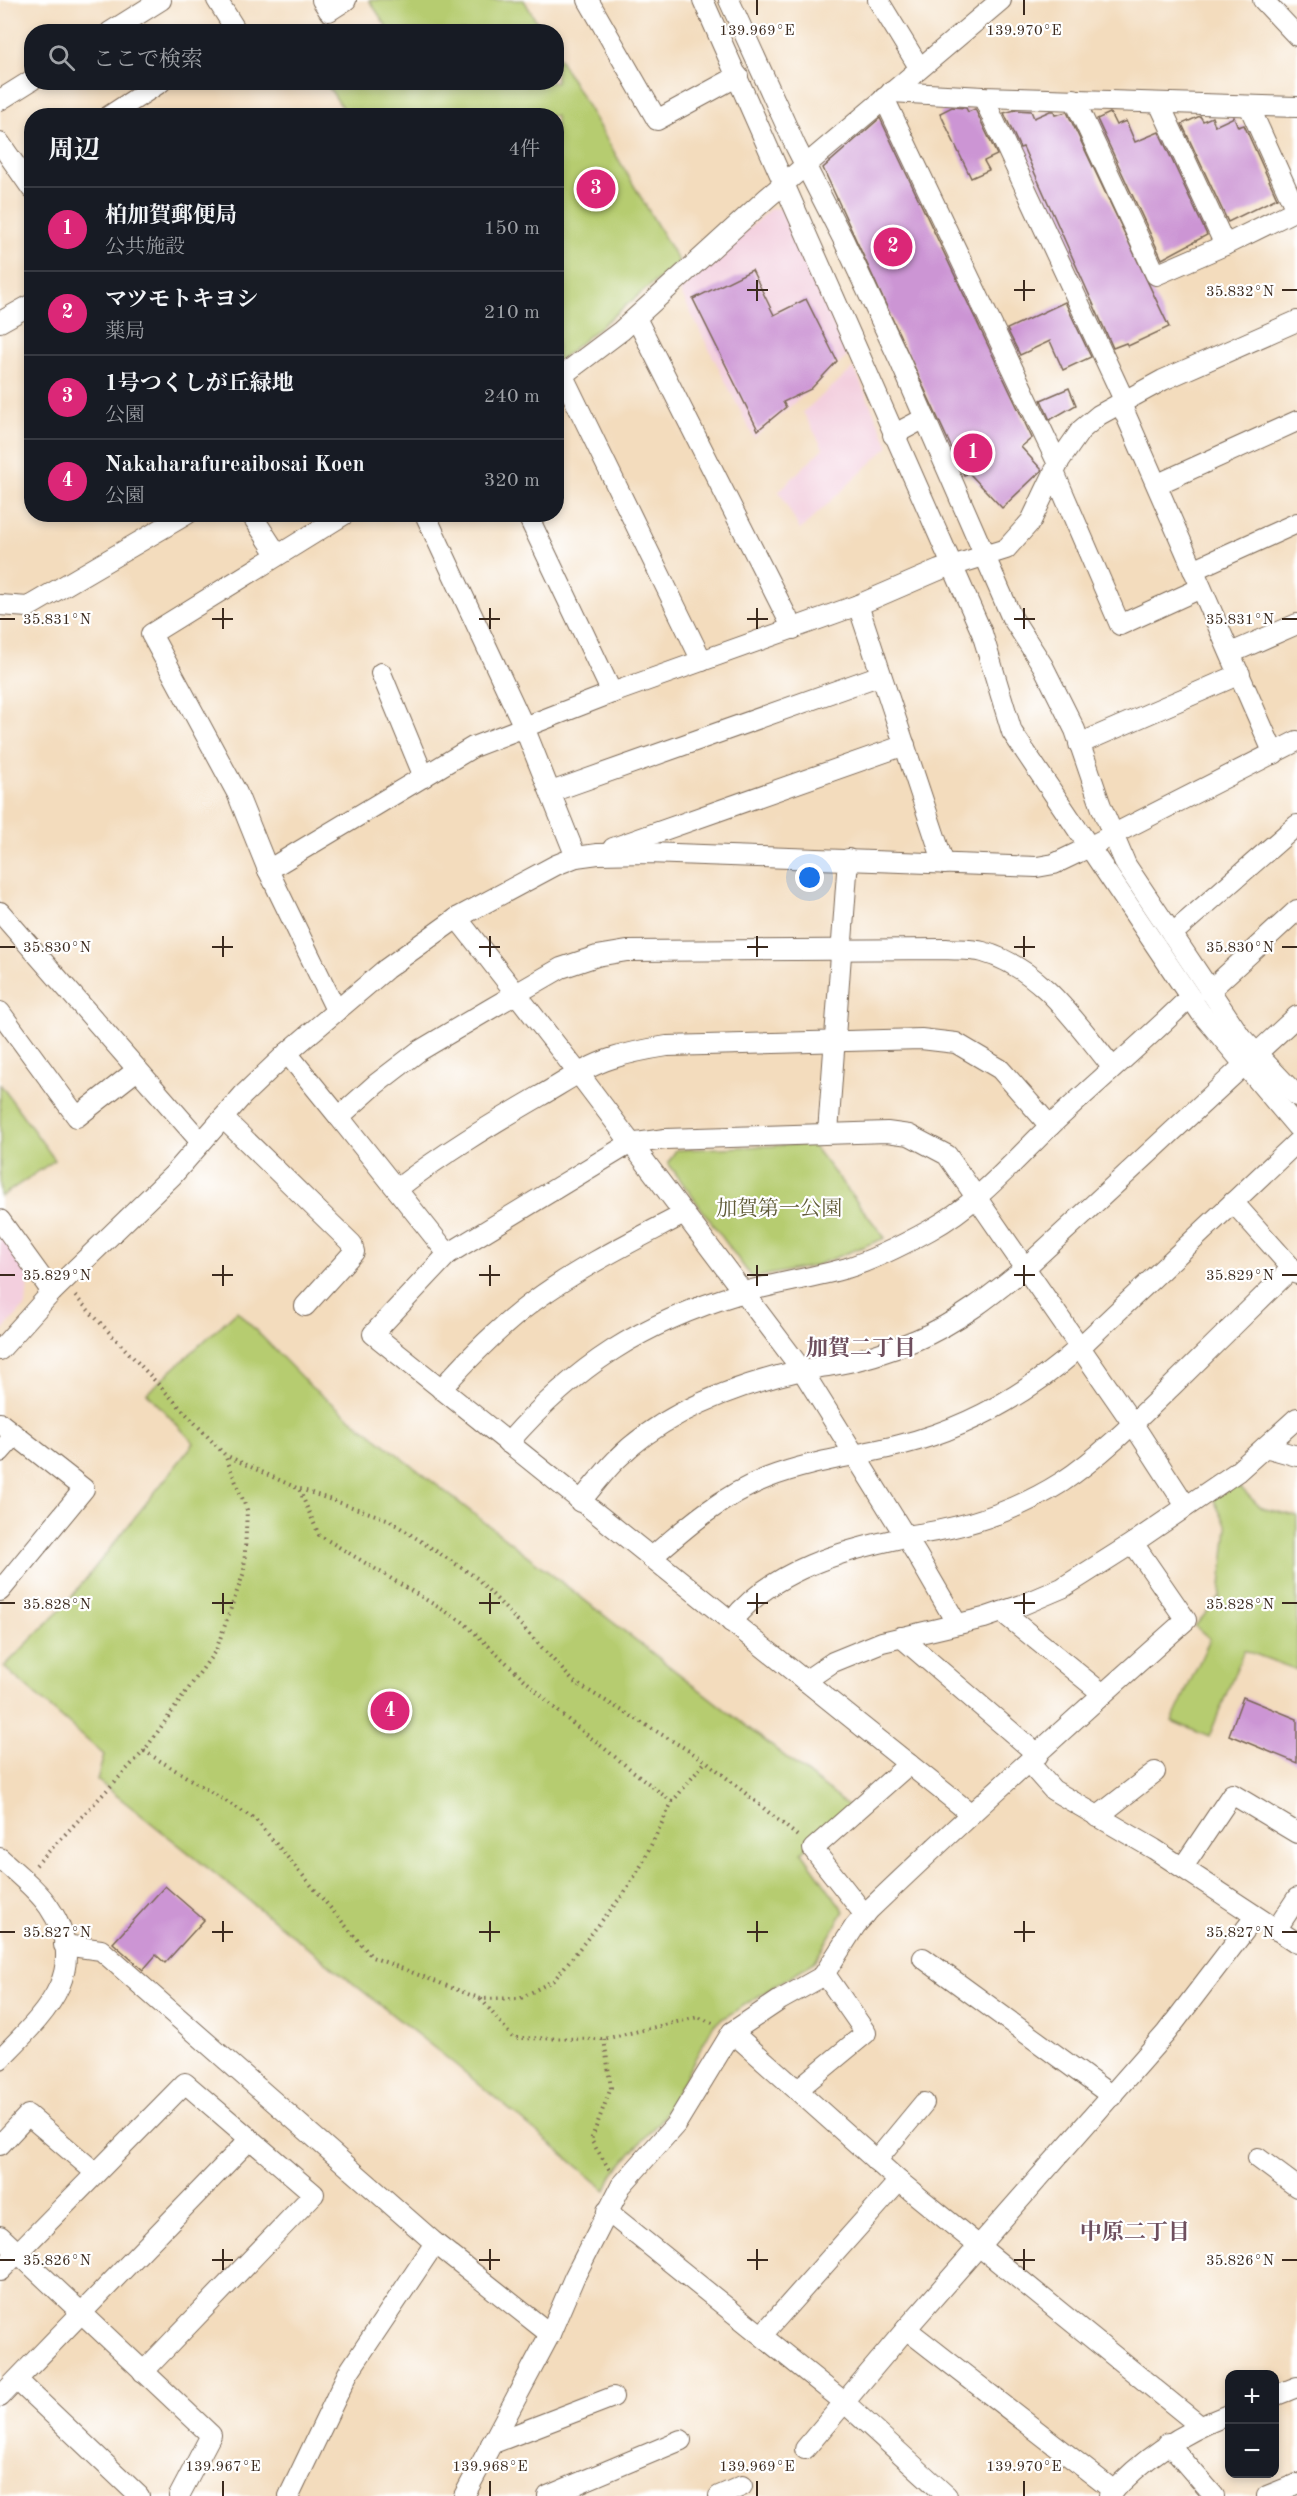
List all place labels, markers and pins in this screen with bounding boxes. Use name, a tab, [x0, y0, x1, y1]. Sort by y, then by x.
pin: 3	[576, 166, 616, 212]
pin: 2	[874, 224, 912, 270]
pin: 1	[954, 430, 992, 476]
pin: 4	[370, 1688, 410, 1734]

